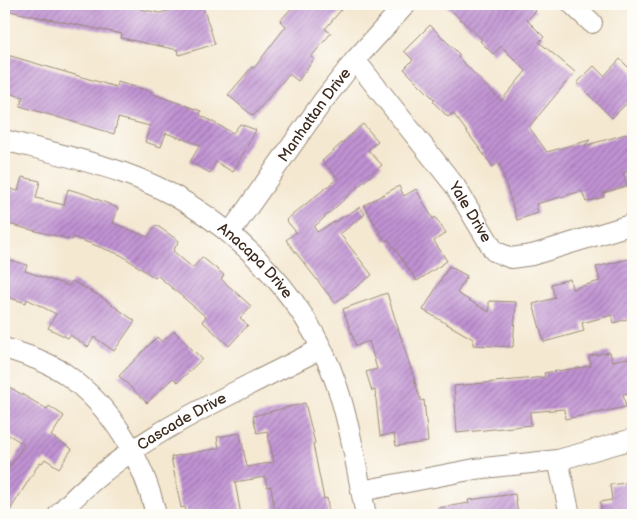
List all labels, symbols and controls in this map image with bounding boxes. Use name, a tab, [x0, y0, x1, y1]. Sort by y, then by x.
street label: Manhattan Drive	[274, 64, 355, 166]
street label: Yale Drive	[444, 177, 496, 246]
street label: Anacapa Drive	[214, 219, 297, 302]
street label: Cascade Drive	[134, 389, 230, 455]

